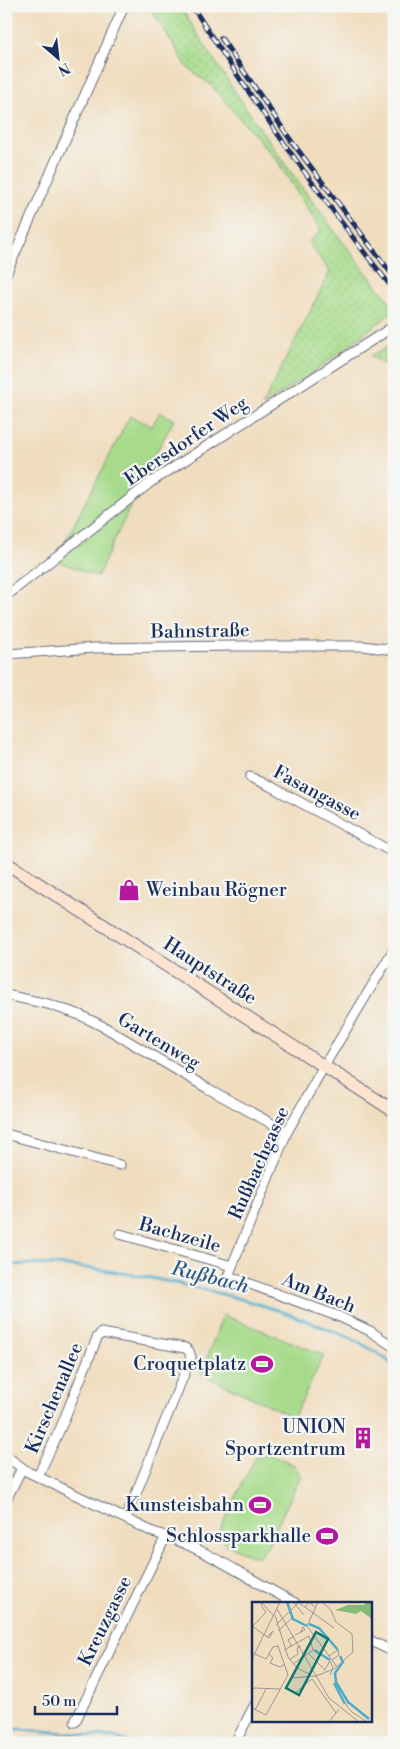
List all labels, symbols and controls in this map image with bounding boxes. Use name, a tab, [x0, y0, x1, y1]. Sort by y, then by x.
north arrow	[32, 32, 82, 82]
text: N	[55, 58, 73, 79]
street label: Ebersdorfer Weg	[120, 391, 252, 491]
street label: Bahnstraße	[149, 618, 250, 644]
street label: Fasangasse	[269, 760, 365, 826]
shop icon: Weinbau Rögner	[116, 877, 142, 903]
place label: Weinbau Rögner	[145, 878, 287, 902]
street label: Hauptstraße	[159, 932, 261, 1010]
street label: Gartenweg	[113, 1007, 205, 1075]
street label: Rußbachgasse	[223, 1103, 295, 1223]
street label: Bachzeile	[135, 1212, 224, 1258]
water label: Rußbach	[168, 1256, 252, 1300]
street label: Am Bach	[278, 1267, 359, 1319]
street label: Kirschenallee	[20, 1339, 88, 1457]
sports icon: Croquetplatz	[249, 1351, 275, 1377]
place label: Croquetplatz	[133, 1352, 246, 1376]
place label: UNION Sportzentrum	[225, 1415, 346, 1461]
building icon: UNION Sportzentrum	[350, 1425, 376, 1451]
sports icon: Kunsteisbahn	[247, 1492, 273, 1518]
place label: Kunsteisbahn	[125, 1493, 244, 1517]
sports icon: Schlossparkhalle	[314, 1523, 340, 1549]
place label: Schlossparkhalle	[166, 1524, 311, 1548]
street label: Kreuzgasse	[73, 1572, 137, 1670]
inset map	[252, 1602, 372, 1722]
scale bar	[35, 1684, 118, 1716]
text: 50 m	[42, 1692, 76, 1711]

